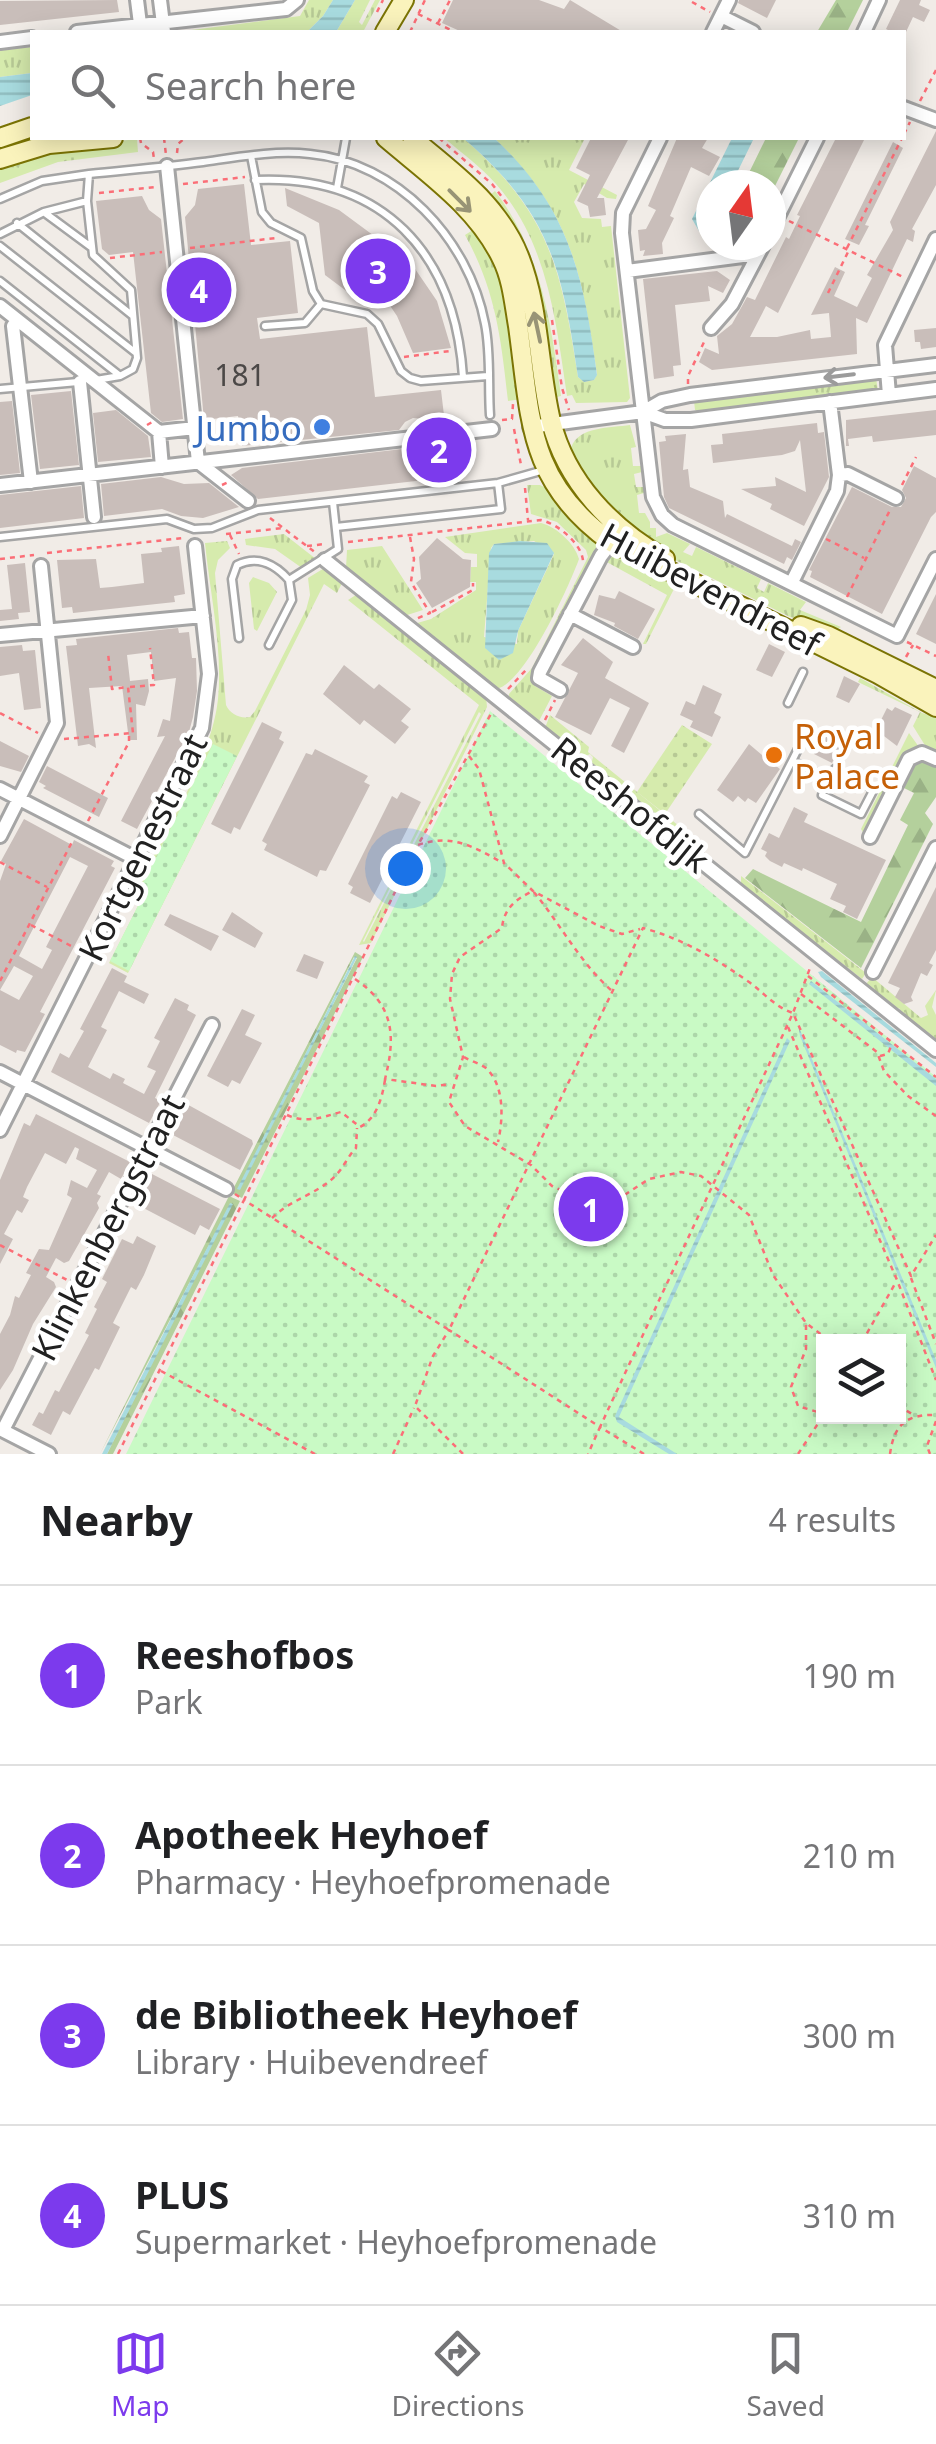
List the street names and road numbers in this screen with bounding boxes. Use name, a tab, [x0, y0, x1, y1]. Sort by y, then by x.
street label: Huibevendreef	[593, 511, 831, 668]
street label: Kortgenestraat	[67, 725, 217, 969]
street label: Reeshofdijk	[542, 726, 720, 883]
street label: Klinkenbergstraat	[19, 1086, 195, 1368]

